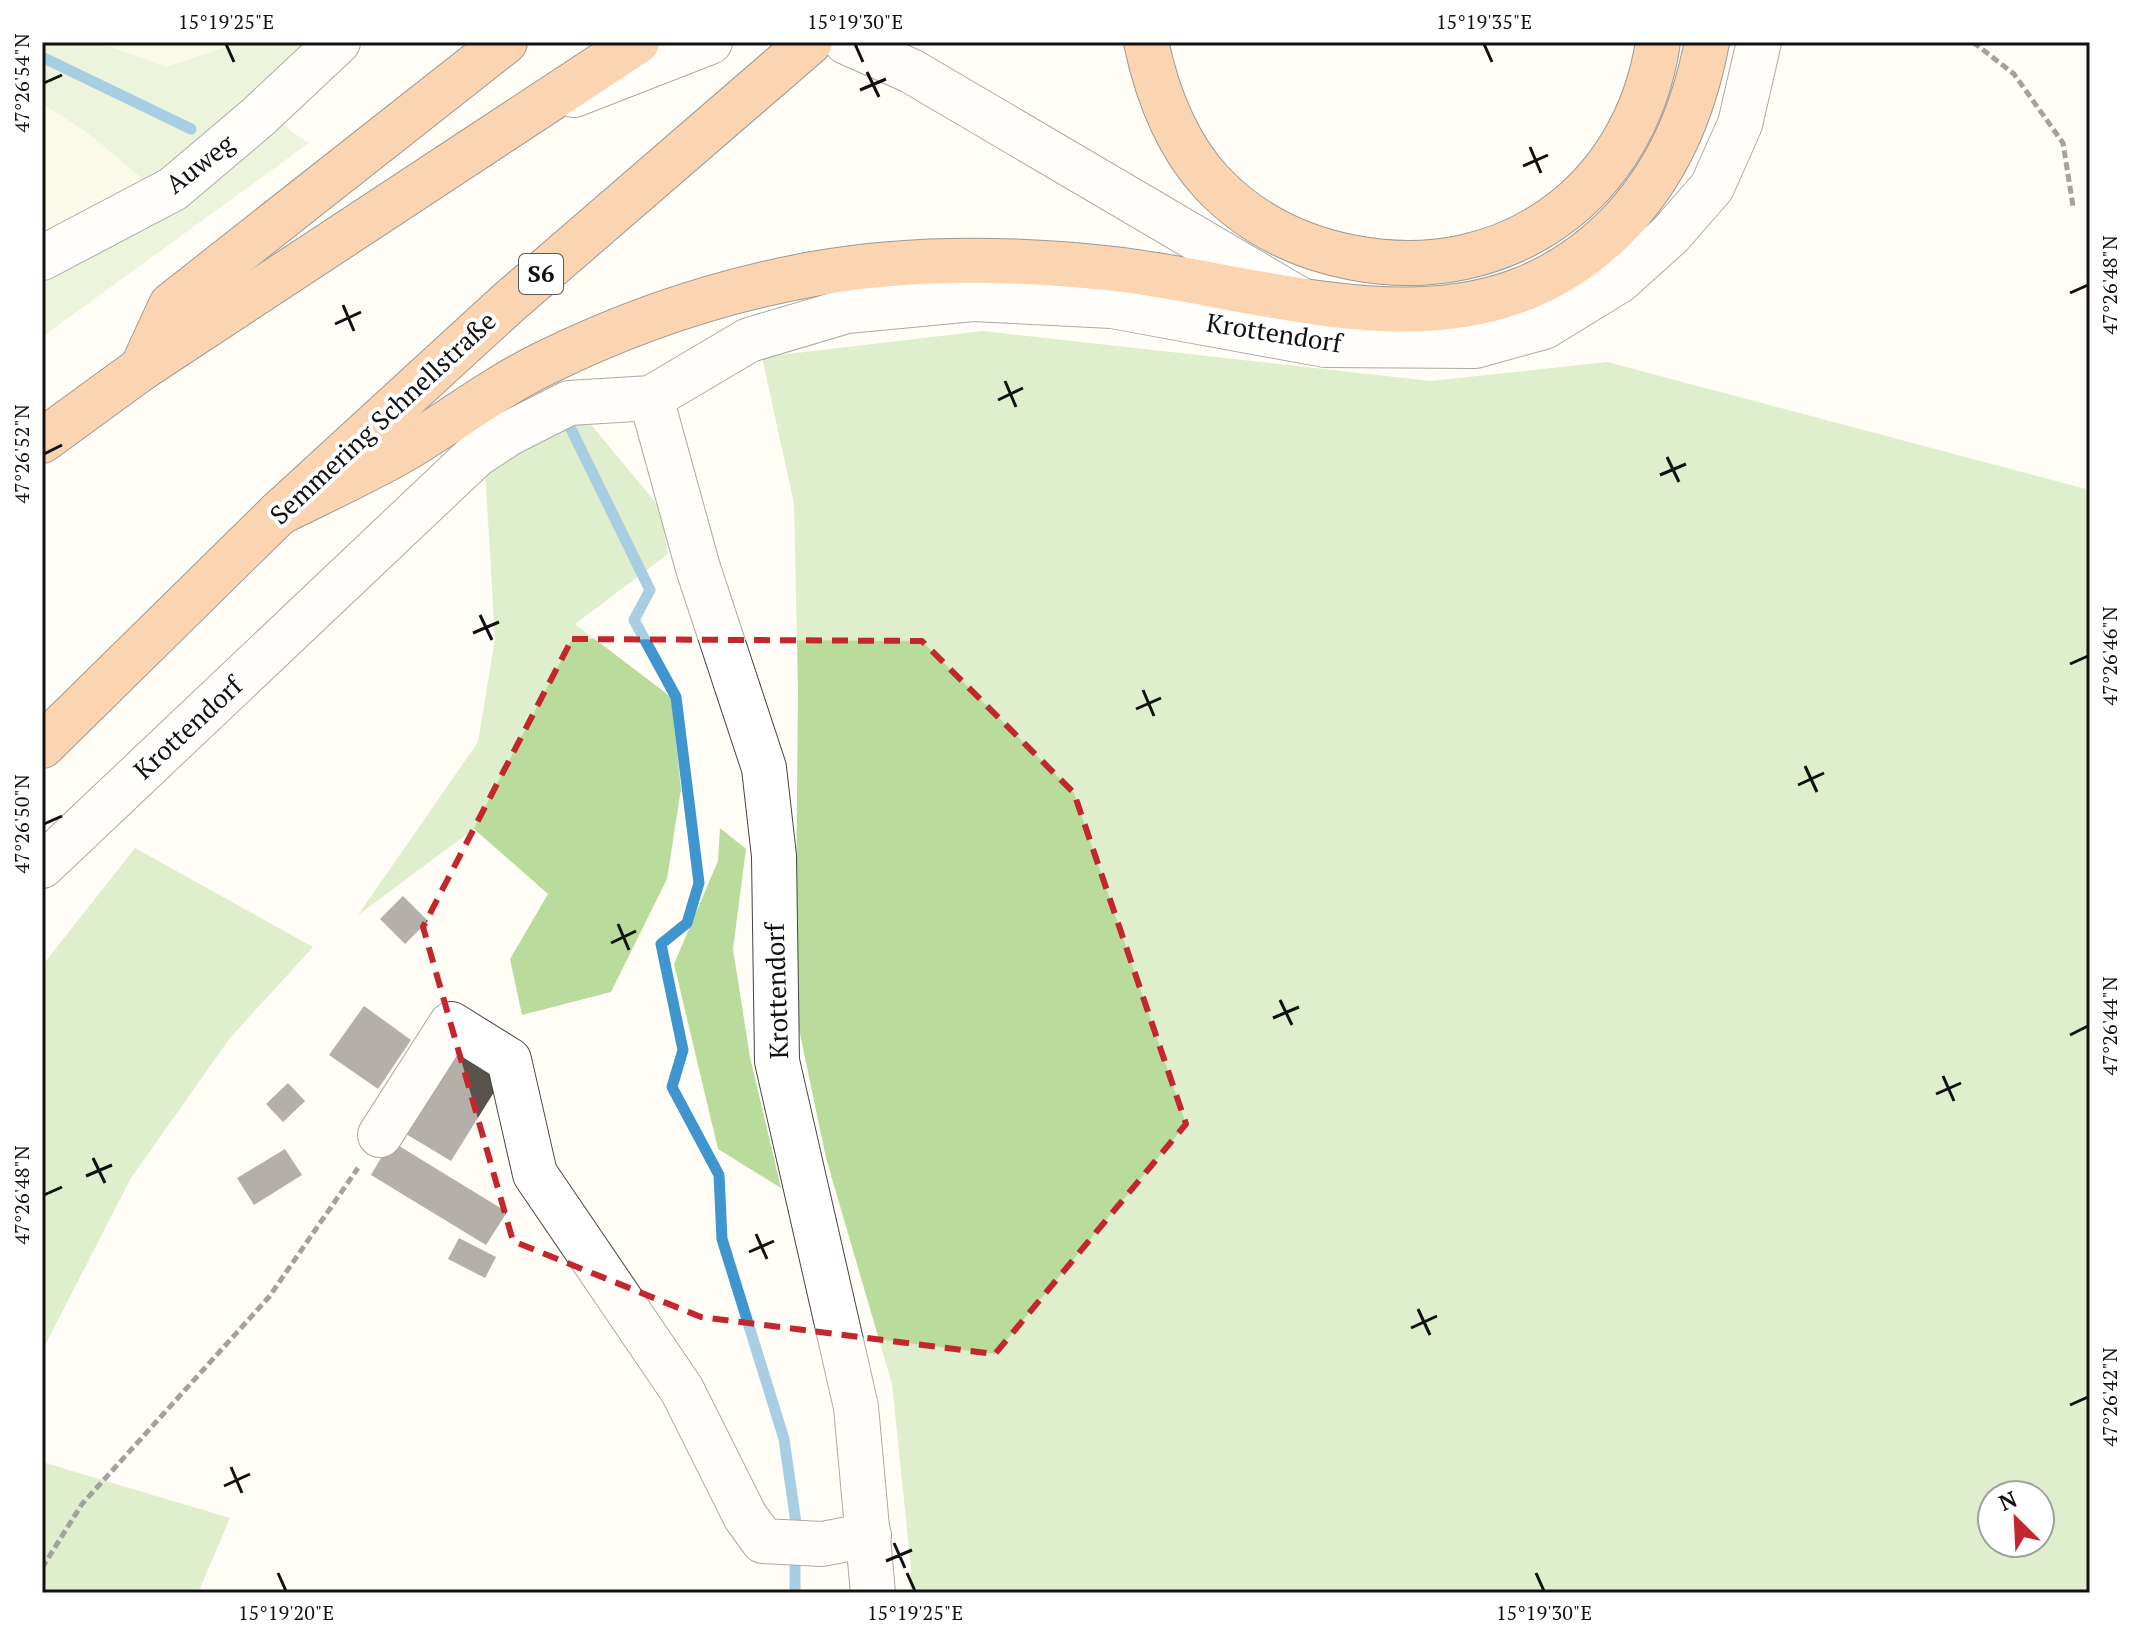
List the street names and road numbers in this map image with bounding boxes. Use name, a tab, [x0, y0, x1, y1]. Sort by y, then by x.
street label: Auweg	[158, 126, 241, 201]
road number: S6	[519, 254, 563, 294]
street label: Semmering Schnellstraße	[262, 303, 503, 531]
street label: Krottendorf	[1204, 305, 1346, 360]
street label: Krottendorf	[126, 667, 250, 786]
street label: Krottendorf	[757, 920, 795, 1060]

